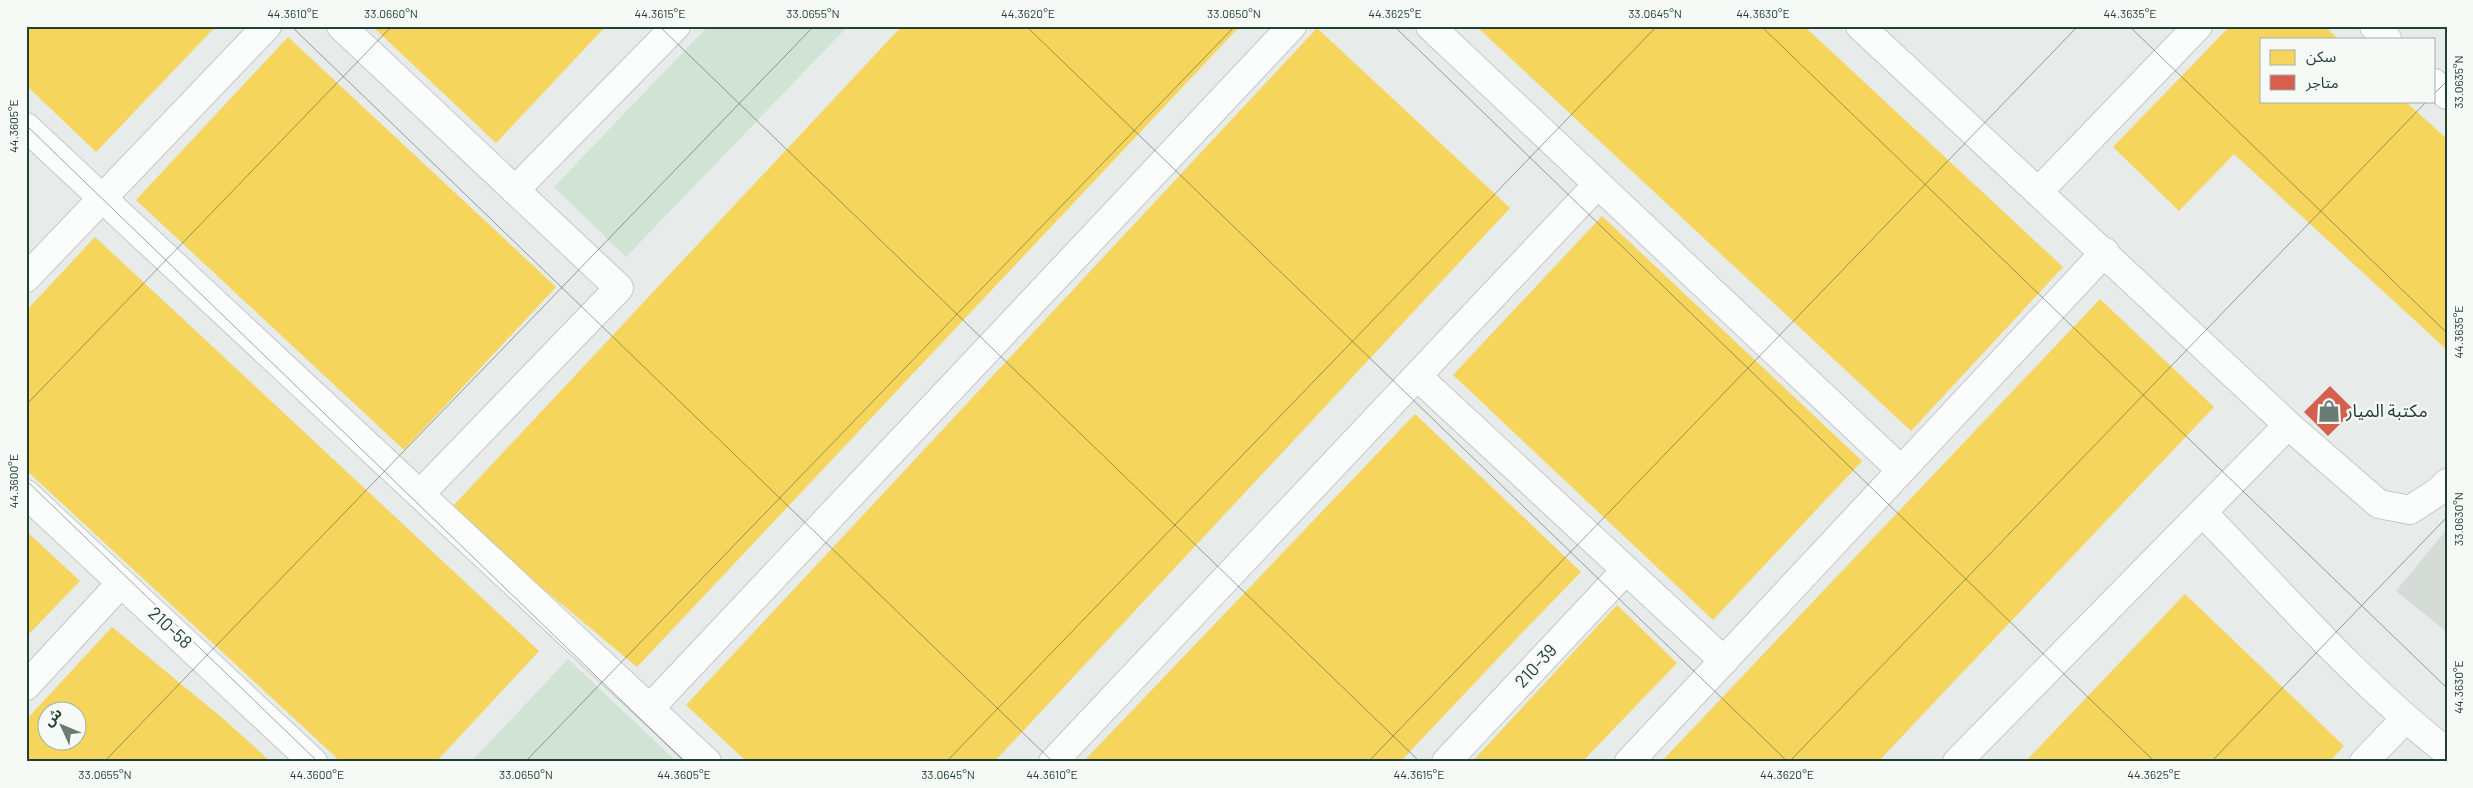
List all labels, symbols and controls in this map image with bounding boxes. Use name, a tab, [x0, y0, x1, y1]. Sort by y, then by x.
text: 44.3610°E	[267, 6, 319, 20]
text: 33.0660°N	[364, 6, 418, 20]
text: 44.3615°E	[635, 6, 685, 20]
text: 33.0655°N	[786, 6, 840, 20]
text: 44.3620°E	[1001, 6, 1055, 20]
text: 33.0650°N	[1207, 6, 1261, 20]
text: 44.3625°E	[1368, 6, 1422, 20]
text: 33.0645°N	[1628, 6, 1682, 20]
text: 44.3630°E	[1736, 6, 1790, 20]
text: 44.3635°E	[2103, 6, 2157, 20]
legend	[2260, 38, 2436, 102]
text: سكن	[2306, 47, 2337, 66]
text: 33.0635°N	[2451, 55, 2465, 109]
text: متاجر	[2305, 73, 2339, 92]
text: 44.3605°E	[6, 99, 20, 153]
text: 44.3635°E	[2451, 305, 2465, 359]
shop icon: مكتبة الميار	[2316, 398, 2342, 424]
place label: مكتبة الميار	[2345, 399, 2428, 422]
text: 44.3600°E	[6, 454, 20, 508]
text: 33.0630°N	[2451, 492, 2465, 546]
street label: 210-58	[144, 602, 197, 653]
street label: 210-39	[1510, 639, 1561, 692]
text: 44.3630°E	[2451, 660, 2465, 714]
north arrow	[38, 700, 88, 750]
text: ش	[40, 704, 65, 729]
text: 33.0655°N	[78, 767, 132, 781]
text: 44.3600°E	[290, 767, 344, 781]
text: 33.0650°N	[499, 767, 553, 781]
text: 44.3605°E	[657, 767, 711, 781]
text: 33.0645°N	[921, 767, 975, 781]
text: 44.3610°E	[1026, 767, 1078, 781]
text: 44.3615°E	[1394, 767, 1444, 781]
text: 44.3620°E	[1760, 767, 1814, 781]
text: 44.3625°E	[2127, 767, 2181, 781]

